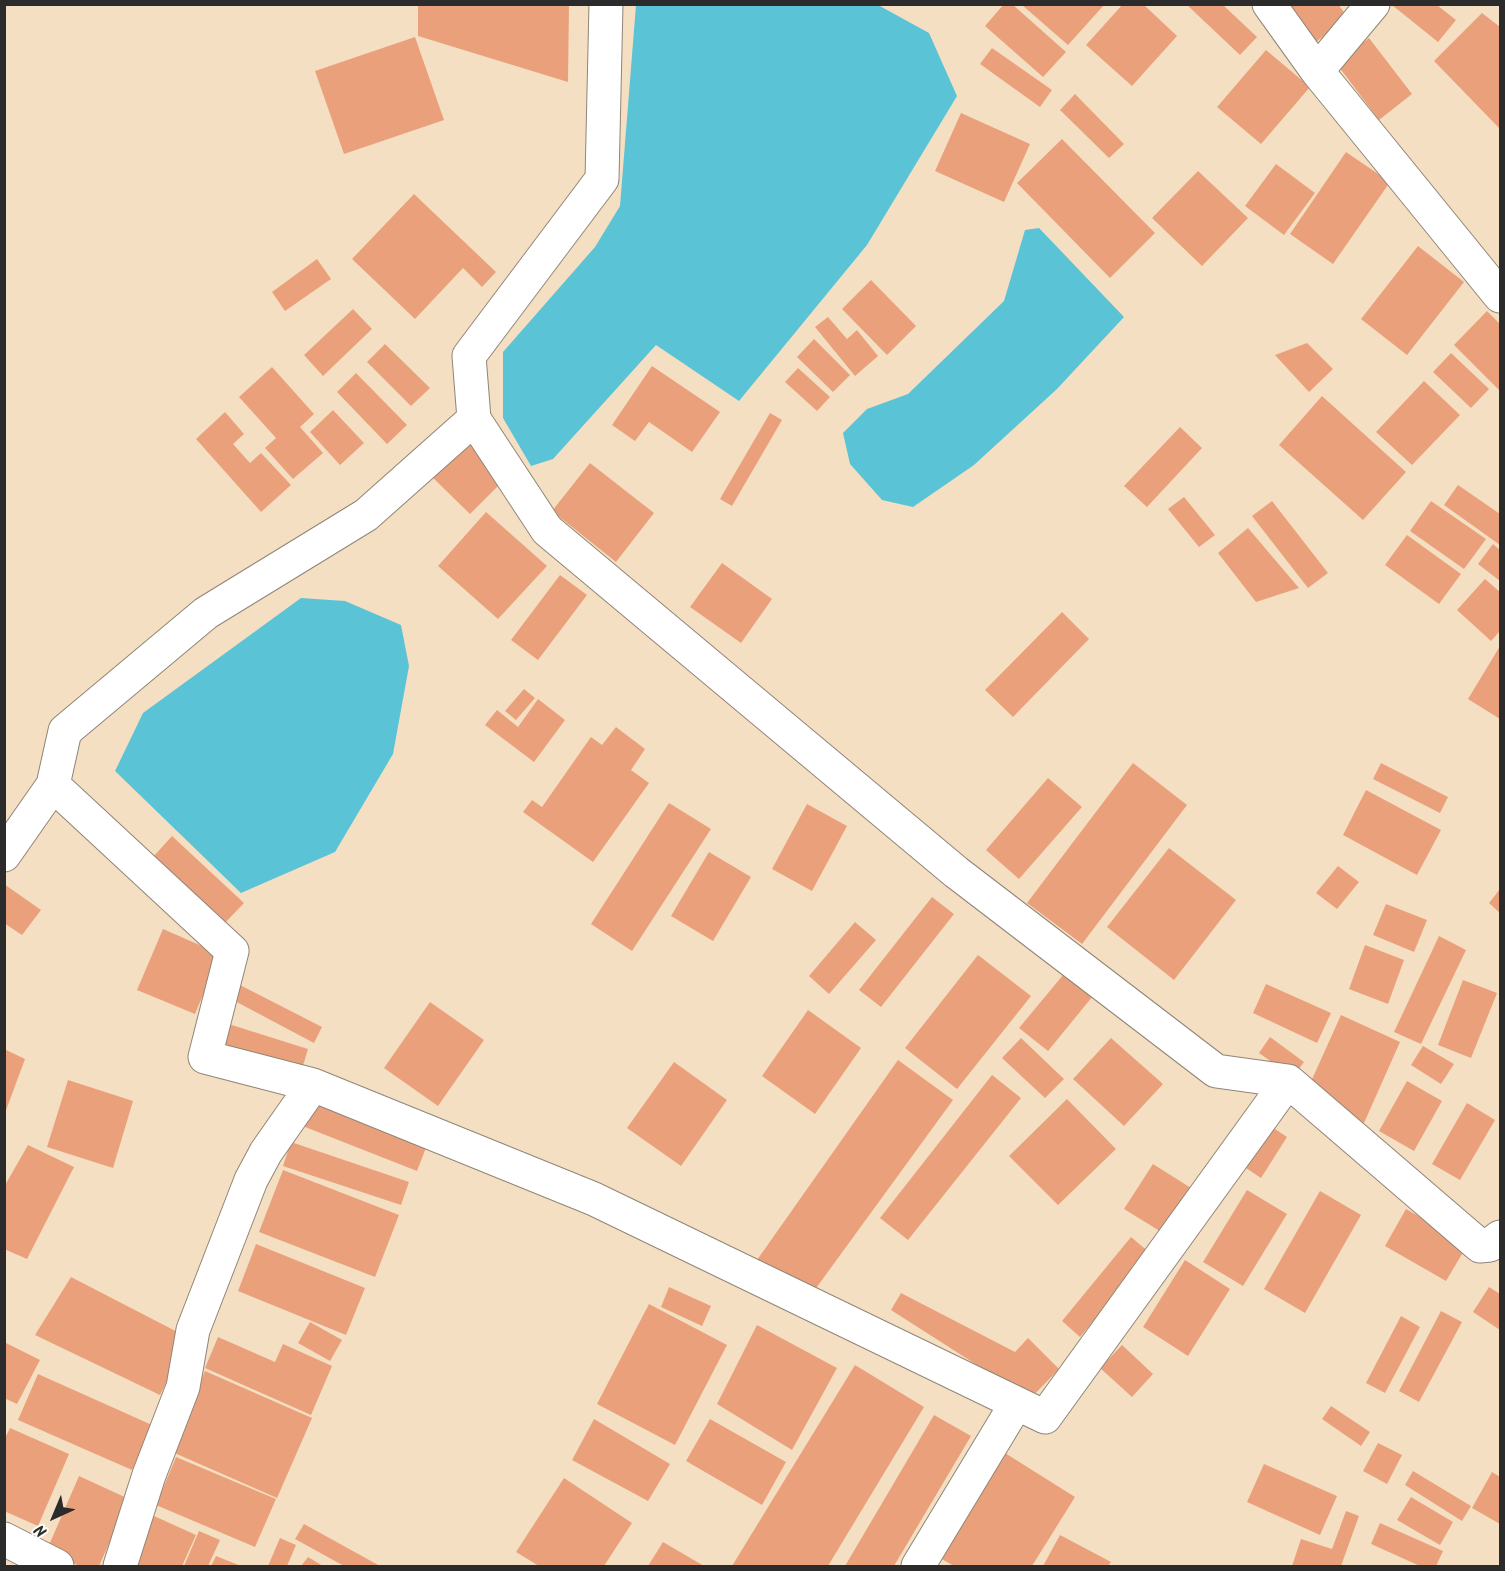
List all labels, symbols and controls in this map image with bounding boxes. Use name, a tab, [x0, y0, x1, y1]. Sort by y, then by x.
north arrow	[24, 1487, 84, 1547]
text: N	[29, 1518, 53, 1543]

